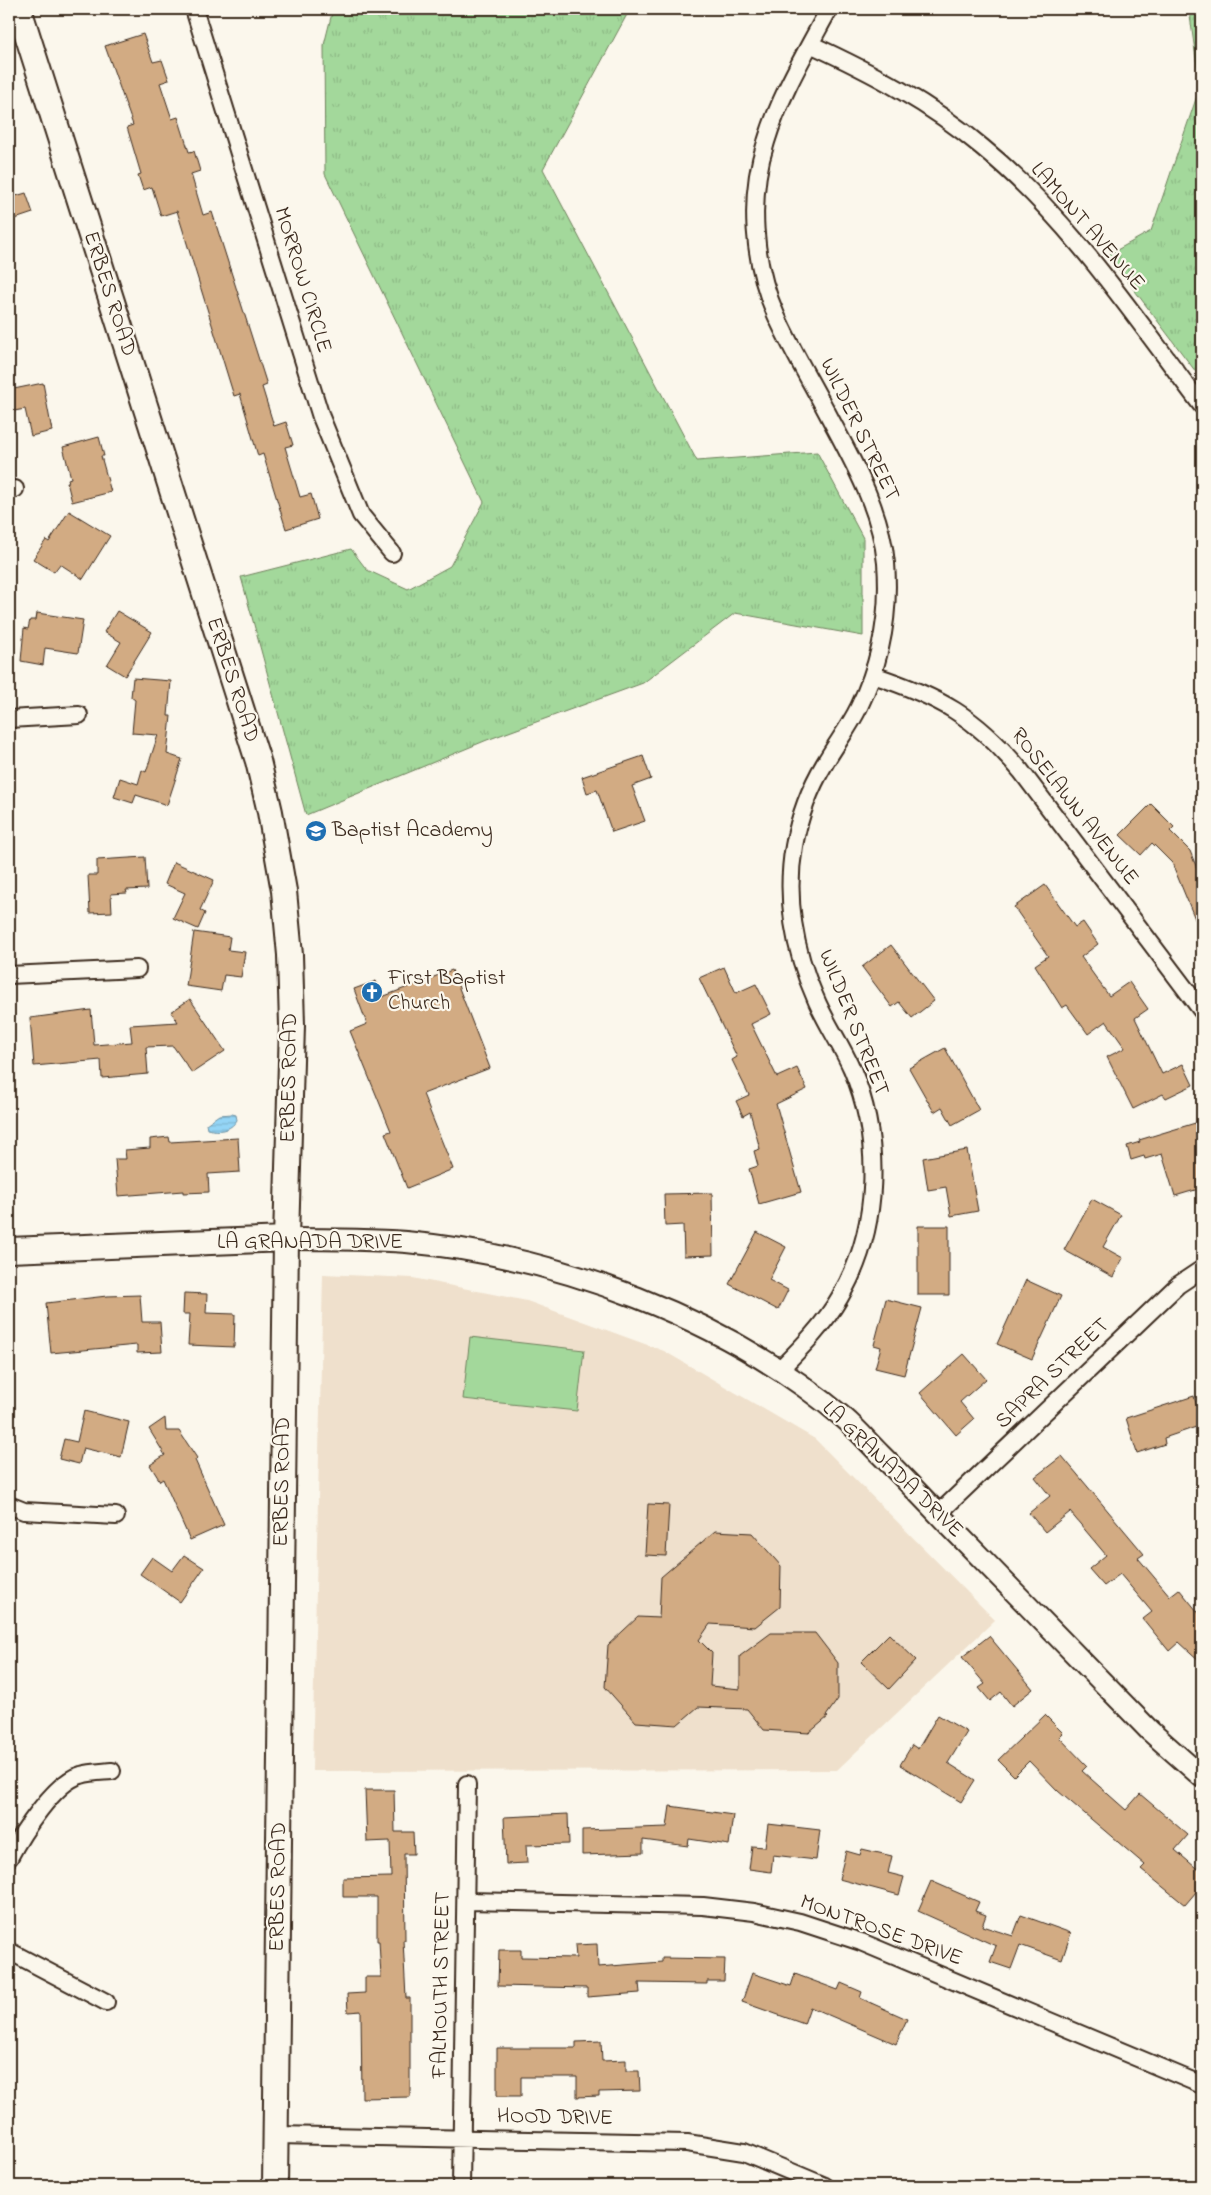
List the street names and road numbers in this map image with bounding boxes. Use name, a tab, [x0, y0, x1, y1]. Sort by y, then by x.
street label: LAMONT AVENUE	[1022, 155, 1152, 299]
street label: MORROW CIRCLE	[265, 203, 339, 357]
street label: ERBES ROAD	[74, 227, 144, 361]
street label: WILDER STREET	[810, 353, 908, 507]
street label: ERBES ROAD	[197, 613, 267, 747]
street label: ROSELAWN AVENUE	[1002, 721, 1146, 893]
street label: WILDER STREET	[809, 945, 897, 1102]
street label: ERBES ROAD	[273, 1013, 307, 1143]
street label: LA GRANADA DRIVE	[217, 1227, 403, 1259]
street label: SAPRA STREET	[988, 1311, 1118, 1437]
street label: LA GRANADA DRIVE	[814, 1394, 970, 1546]
street label: ERBES ROAD	[266, 1417, 300, 1547]
street label: ERBES ROAD	[262, 1822, 296, 1952]
street label: MONTROSE DRIVE	[795, 1887, 967, 1975]
street label: FALMOUTH STREET	[424, 1891, 460, 2080]
street label: HOOD DRIVE	[497, 2101, 613, 2135]

